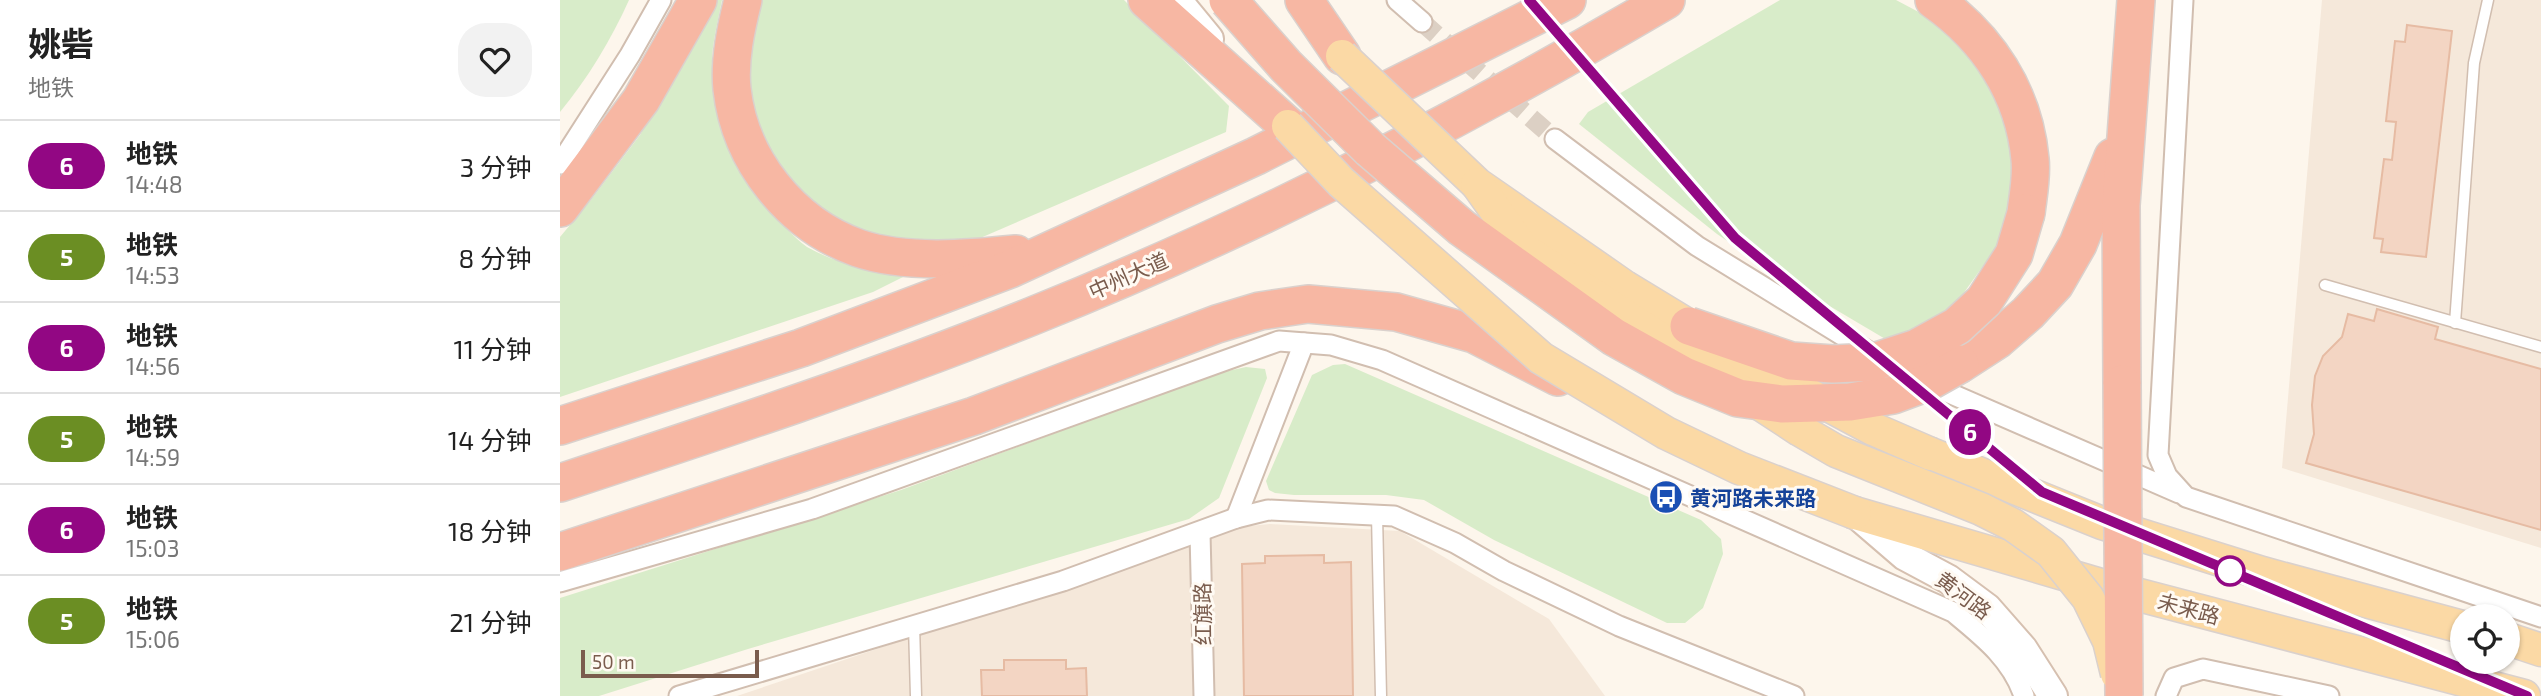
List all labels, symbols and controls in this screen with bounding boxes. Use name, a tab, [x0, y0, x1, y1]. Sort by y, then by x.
text: 姚砦	[28, 23, 94, 63]
button: heart	[458, 23, 532, 97]
text: 地铁	[28, 73, 74, 101]
text: 地铁	[126, 137, 178, 168]
text: 6	[59, 151, 74, 180]
text: 3 分钟	[460, 151, 532, 182]
text: 14:48	[126, 170, 183, 198]
text: 地铁	[126, 228, 178, 259]
text: 5	[60, 242, 73, 271]
text: 8 分钟	[458, 242, 532, 273]
street label: 中州大道	[1085, 246, 1171, 304]
text: 14:53	[126, 261, 180, 289]
text: 地铁	[126, 319, 178, 350]
text: 6	[59, 333, 74, 362]
text: 11 分钟	[454, 333, 532, 364]
text: 14:56	[126, 352, 180, 380]
line badge: 6	[1947, 409, 1993, 455]
text: 地铁	[126, 410, 178, 441]
text: 6	[1963, 417, 1977, 446]
text: 5	[60, 424, 73, 453]
text: 14 分钟	[448, 424, 532, 455]
text: 14:59	[126, 443, 180, 471]
bus stop icon: 黄河路未来路	[1647, 478, 1685, 516]
place label: 黄河路未来路	[1690, 485, 1816, 510]
text: 地铁	[126, 501, 178, 532]
text: 6	[59, 515, 74, 544]
text: 18 分钟	[448, 515, 532, 546]
text: 15:03	[126, 534, 180, 562]
unlabelled marker	[2215, 556, 2245, 586]
street label: 黄河路	[1931, 566, 1997, 624]
street label: 红旗路	[1189, 582, 1215, 646]
street label: 未来路	[2155, 588, 2223, 628]
text: 地铁	[126, 592, 178, 623]
map controls	[2450, 604, 2520, 674]
button: locate	[2450, 604, 2520, 674]
text: 5	[60, 606, 73, 635]
text: 21 分钟	[449, 606, 532, 637]
text: 15:06	[126, 625, 180, 653]
scale bar	[581, 647, 760, 679]
text: 50 m	[592, 650, 635, 673]

